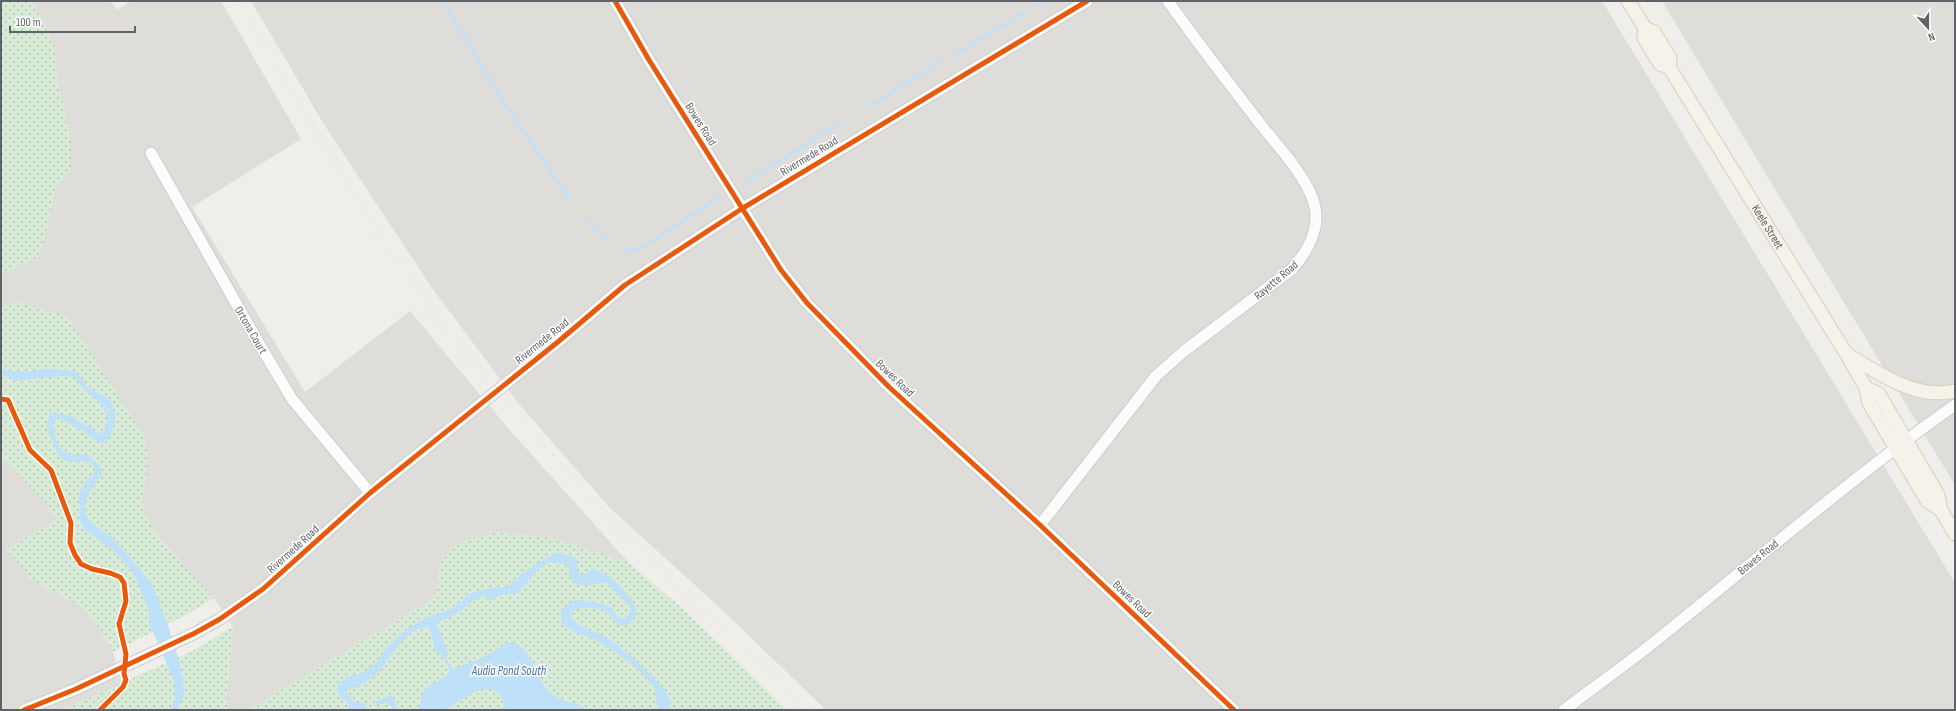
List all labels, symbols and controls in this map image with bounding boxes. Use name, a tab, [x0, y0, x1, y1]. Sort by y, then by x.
scale bar	[10, 8, 135, 34]
north arrow	[1908, 8, 1948, 48]
text: 100 m	[16, 15, 41, 30]
text: N	[1926, 30, 1936, 44]
street label: Bowes Road	[681, 100, 720, 149]
street label: Rivermede Road	[778, 133, 841, 180]
street label: Keele Street	[1748, 202, 1787, 252]
street label: Rayette Road	[1251, 258, 1302, 303]
street label: Ortona Court	[231, 304, 270, 357]
street label: Rivermede Road	[512, 315, 572, 368]
street label: Bowes Road	[872, 356, 917, 400]
street label: Rivermede Road	[264, 522, 322, 577]
street label: Bowes Road	[1735, 536, 1782, 578]
street label: Bowes Road	[1109, 577, 1154, 621]
water label: Audia Pond South	[471, 663, 547, 679]

